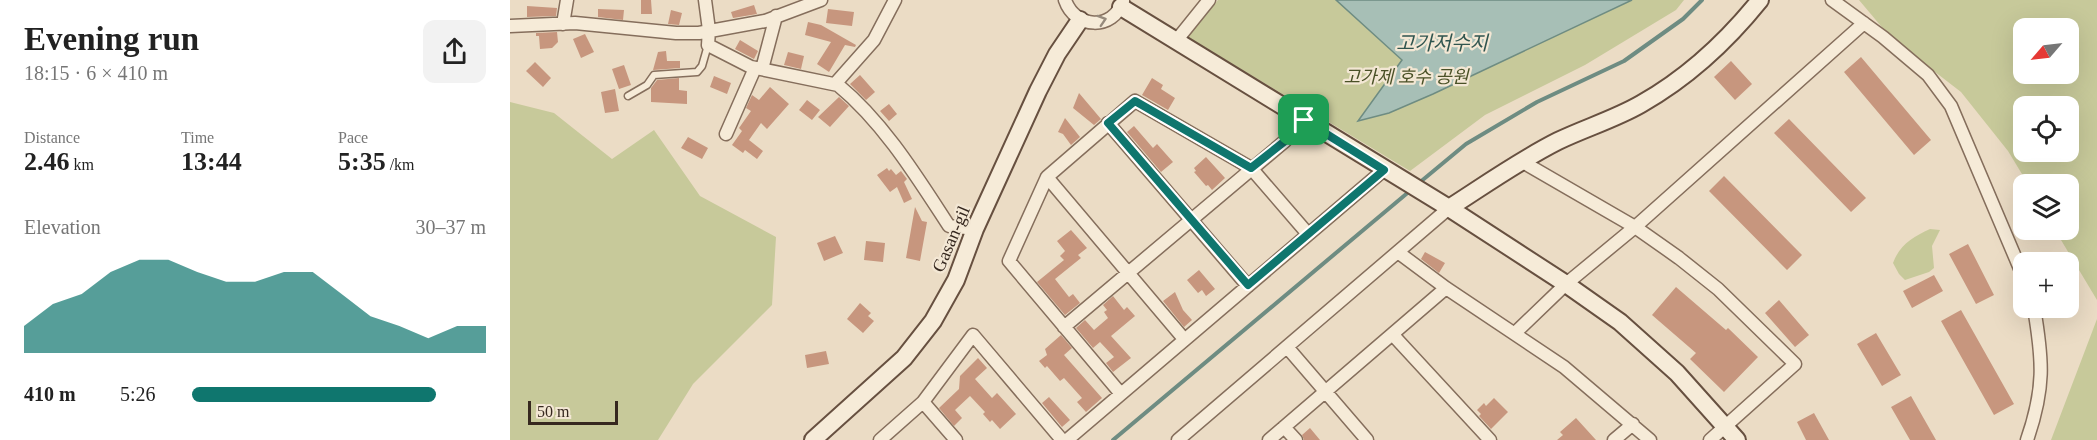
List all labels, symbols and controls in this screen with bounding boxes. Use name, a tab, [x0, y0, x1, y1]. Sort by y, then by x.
one-way arrow	[1097, 15, 1107, 27]
north arrow	[2013, 18, 2079, 84]
map controls	[2013, 18, 2079, 318]
button: share	[423, 20, 486, 83]
text: Evening run	[24, 21, 199, 57]
water label: 고가저수지	[1396, 32, 1490, 54]
text: 18:15 · 6 × 410 m	[24, 62, 168, 84]
park label: 고가제 호수 공원	[1344, 67, 1470, 87]
pin	[1278, 94, 1329, 145]
button: locate	[2013, 96, 2079, 162]
icon: arrive	[1287, 103, 1320, 136]
text: Distance	[24, 129, 80, 146]
text: Time	[181, 129, 214, 146]
text: Pace	[338, 129, 368, 146]
text: 2.46	[24, 147, 70, 176]
text: 13:44	[181, 147, 242, 176]
text: 5:35	[338, 147, 386, 176]
text: km	[70, 156, 94, 173]
text: /km	[386, 156, 415, 173]
button: layers	[2013, 174, 2079, 240]
street label: Gasan-gil	[928, 203, 974, 275]
text: Elevation	[24, 216, 101, 238]
text: 30–37 m	[415, 216, 486, 238]
button: +	[2013, 252, 2079, 318]
text: 410 m	[24, 383, 76, 405]
text: 5:26	[120, 383, 156, 405]
scale bar	[528, 398, 618, 426]
text: 50 m	[537, 403, 569, 420]

